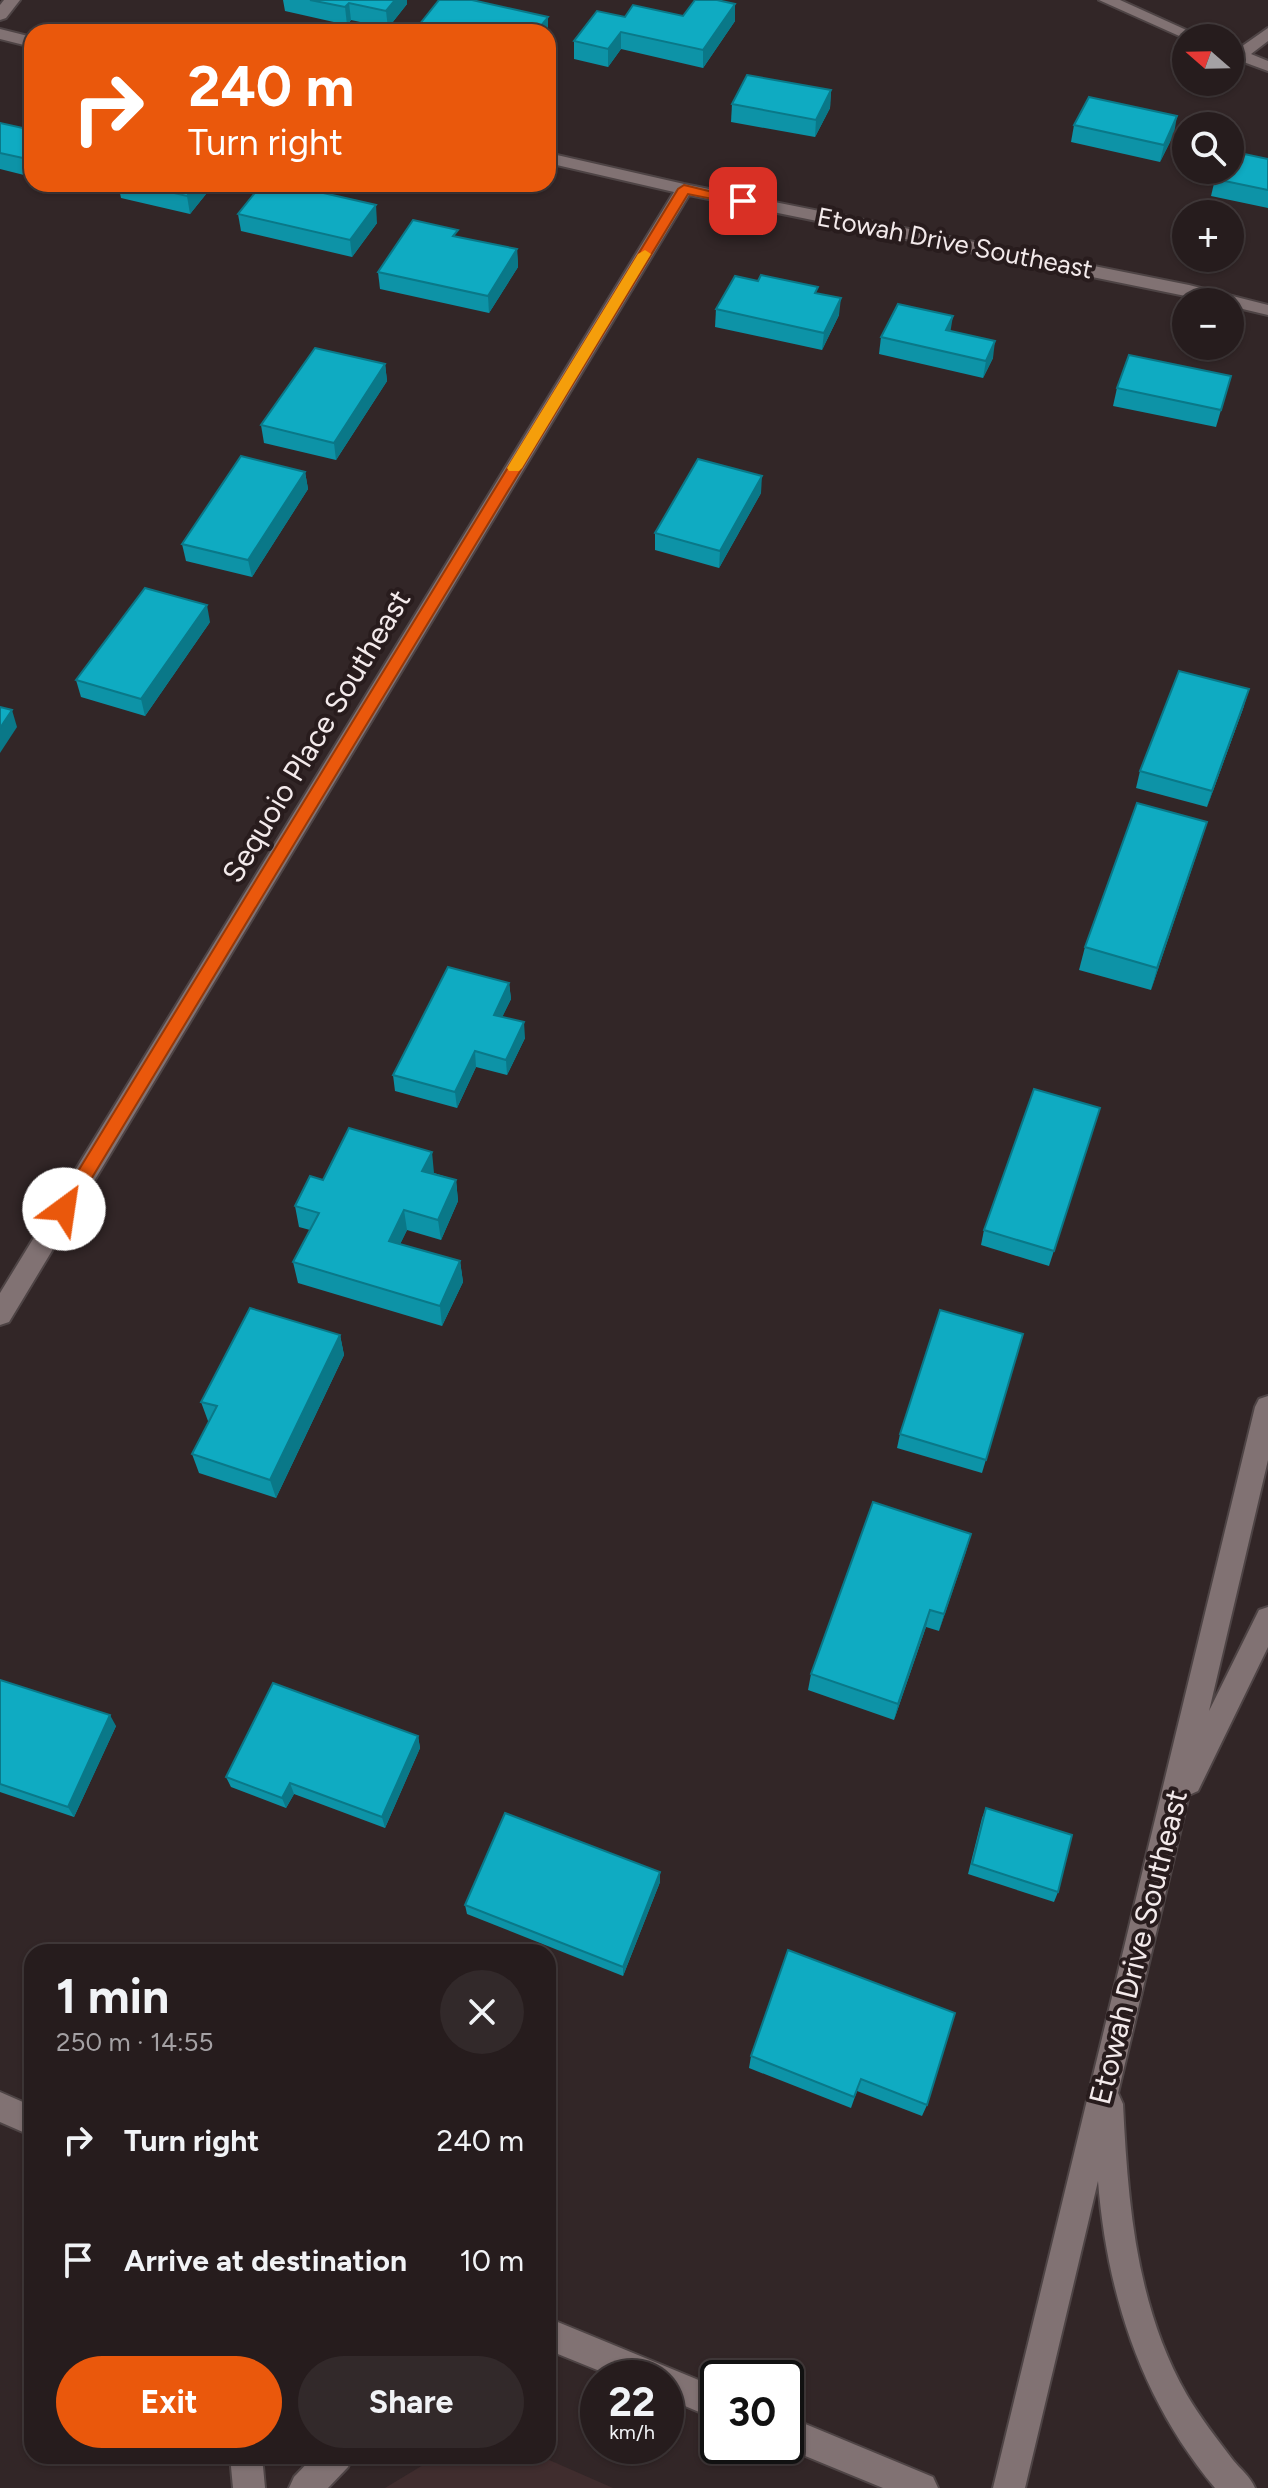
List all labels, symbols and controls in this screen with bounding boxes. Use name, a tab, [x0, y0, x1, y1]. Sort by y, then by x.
north arrow	[1172, 24, 1244, 96]
map controls	[1172, 24, 1244, 360]
text: 240 m	[188, 53, 354, 120]
icon: right	[56, 56, 160, 160]
button: search	[1172, 112, 1244, 184]
text: Turn right	[188, 121, 343, 164]
pin	[709, 167, 777, 235]
icon: arrive	[721, 179, 765, 223]
button: +	[1172, 200, 1244, 272]
street label: Etowah Drive Southeast	[815, 201, 1096, 285]
button: −	[1172, 288, 1244, 360]
street label: Sequoio Place Southeast	[214, 583, 418, 889]
position arrow	[22, 1167, 106, 1251]
street label: Etowah Drive Southeast	[1081, 1786, 1195, 2108]
text: 1 min	[56, 1967, 169, 2025]
button: close	[440, 1970, 524, 2054]
text: 250 m · 14:55	[56, 2026, 214, 2058]
icon: right	[56, 2118, 100, 2162]
text: Turn right	[124, 2122, 259, 2159]
text: 240 m	[436, 2122, 524, 2159]
icon: arrive	[56, 2238, 100, 2282]
text: Arrive at destination	[124, 2242, 407, 2279]
text: 10 m	[459, 2242, 524, 2279]
button: Exit	[56, 2356, 282, 2448]
button: Share	[298, 2356, 524, 2448]
speed limit sign: 30	[700, 2360, 804, 2464]
text: 22	[609, 2378, 655, 2426]
text: km/h	[609, 2420, 655, 2444]

